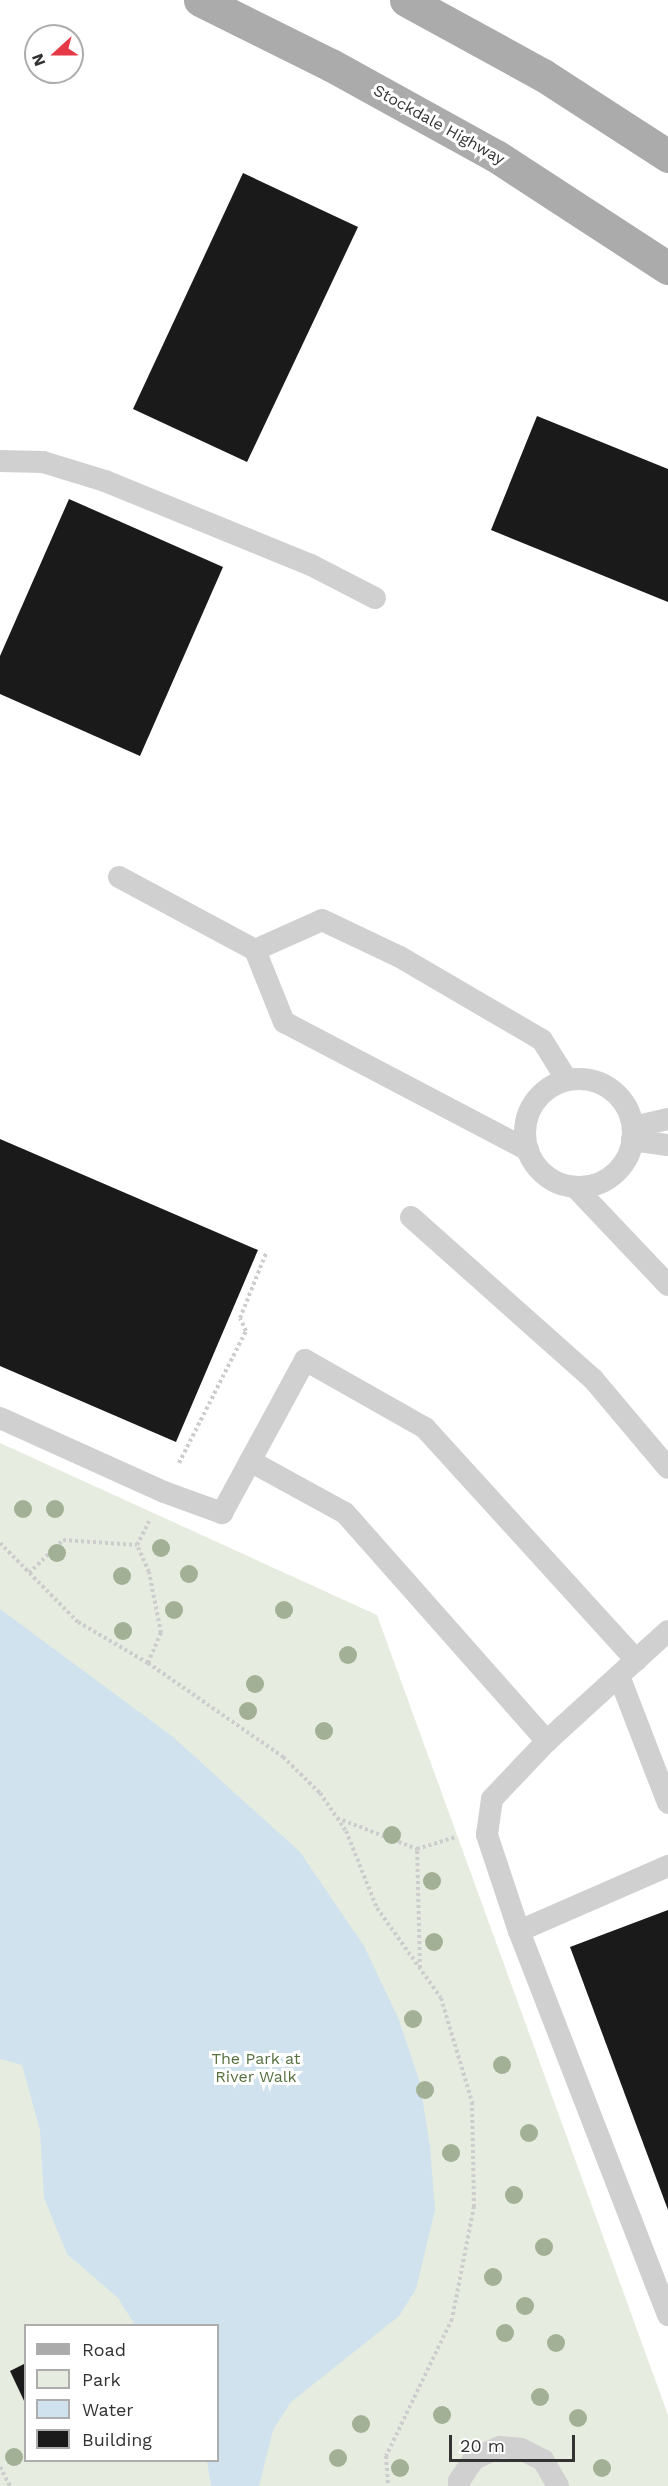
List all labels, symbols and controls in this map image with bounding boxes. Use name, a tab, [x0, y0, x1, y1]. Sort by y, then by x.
north arrow	[24, 24, 84, 84]
text: N	[28, 51, 50, 69]
street label: Stockdale Highway	[370, 81, 508, 169]
park label: The Park at River Walk	[211, 2049, 301, 2087]
legend	[24, 2324, 219, 2462]
text: Road	[82, 2339, 126, 2360]
text: Park	[82, 2369, 121, 2390]
text: Water	[82, 2399, 134, 2420]
scale bar	[452, 2423, 578, 2461]
text: Building	[82, 2429, 152, 2450]
text: 20 m	[460, 2435, 505, 2456]

